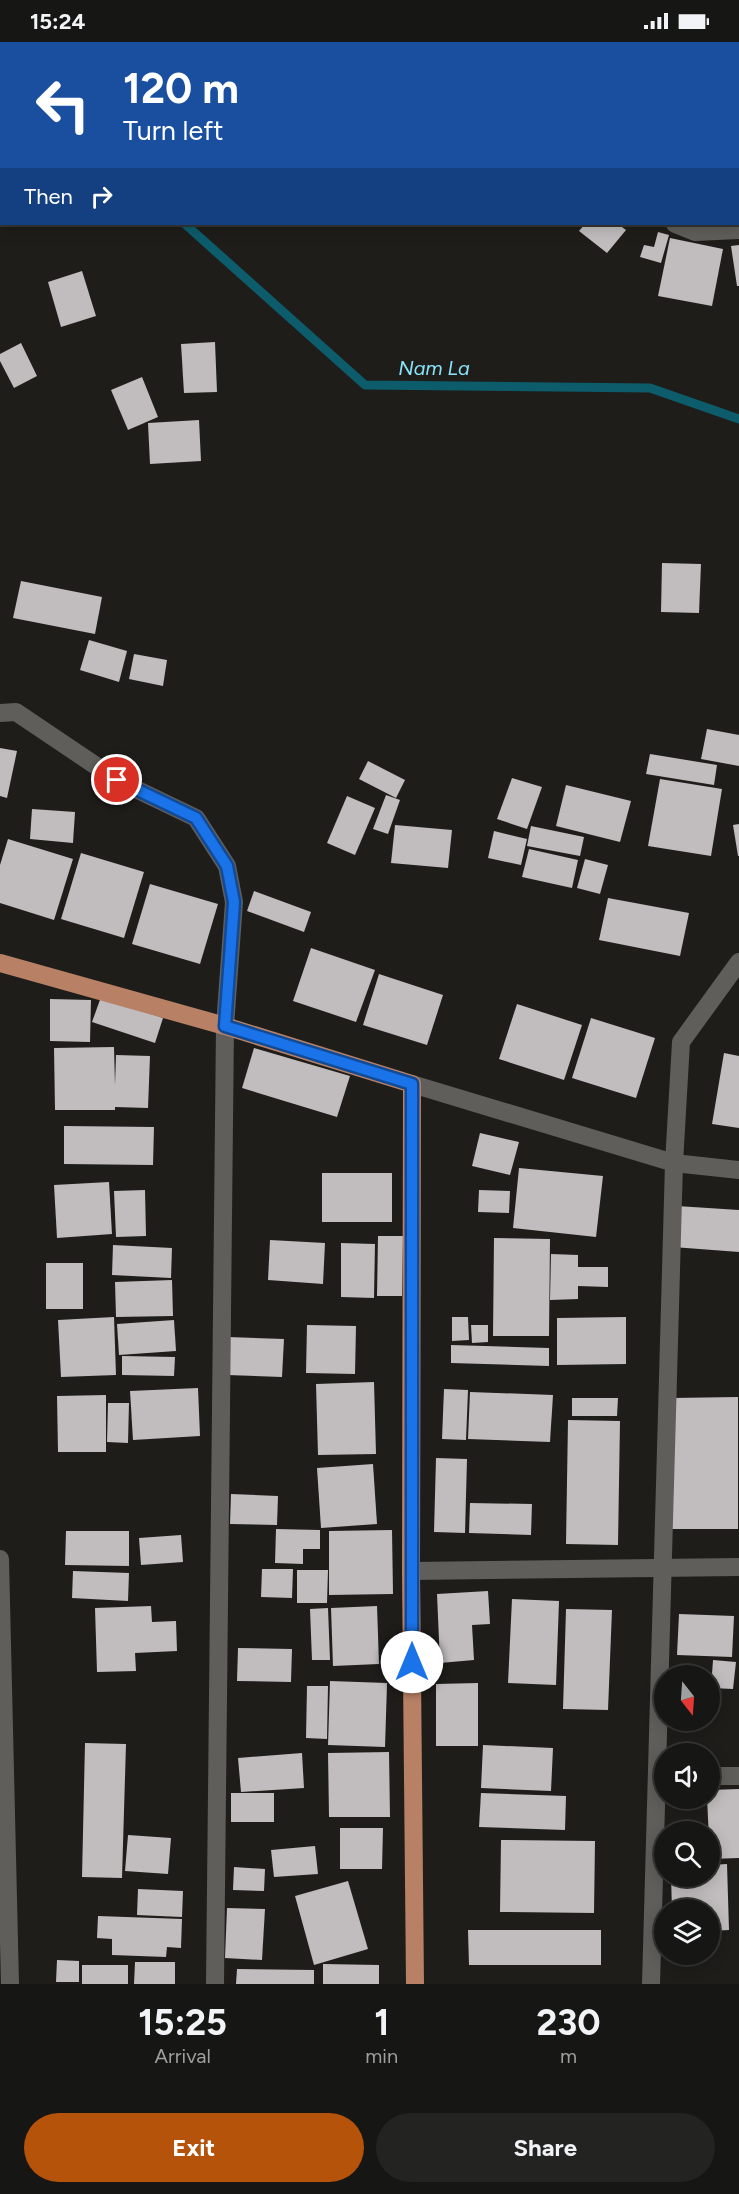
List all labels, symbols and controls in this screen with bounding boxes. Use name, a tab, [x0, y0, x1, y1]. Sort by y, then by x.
text: 15:24	[30, 8, 85, 35]
text: 120 m	[123, 63, 239, 114]
icon: left	[24, 66, 102, 144]
text: Turn left	[123, 114, 223, 147]
icon: right	[85, 180, 118, 213]
text: Then	[24, 183, 73, 210]
water label: Nam La	[398, 356, 470, 380]
pin	[91, 754, 142, 805]
icon: arrive	[100, 763, 133, 796]
position arrow	[380, 1630, 444, 1694]
north arrow	[654, 1665, 720, 1731]
map controls	[654, 1665, 720, 1965]
button: sound	[654, 1743, 720, 1809]
button: search	[654, 1821, 720, 1887]
button: layers	[654, 1899, 720, 1965]
text: 15:25	[138, 2001, 227, 2044]
text: 1	[374, 2001, 389, 2044]
text: 230	[536, 2001, 601, 2044]
text: Arrival	[154, 2044, 211, 2068]
text: min	[365, 2044, 398, 2068]
text: m	[560, 2044, 577, 2068]
button: Exit	[24, 2113, 364, 2182]
button: Share	[376, 2113, 715, 2182]

